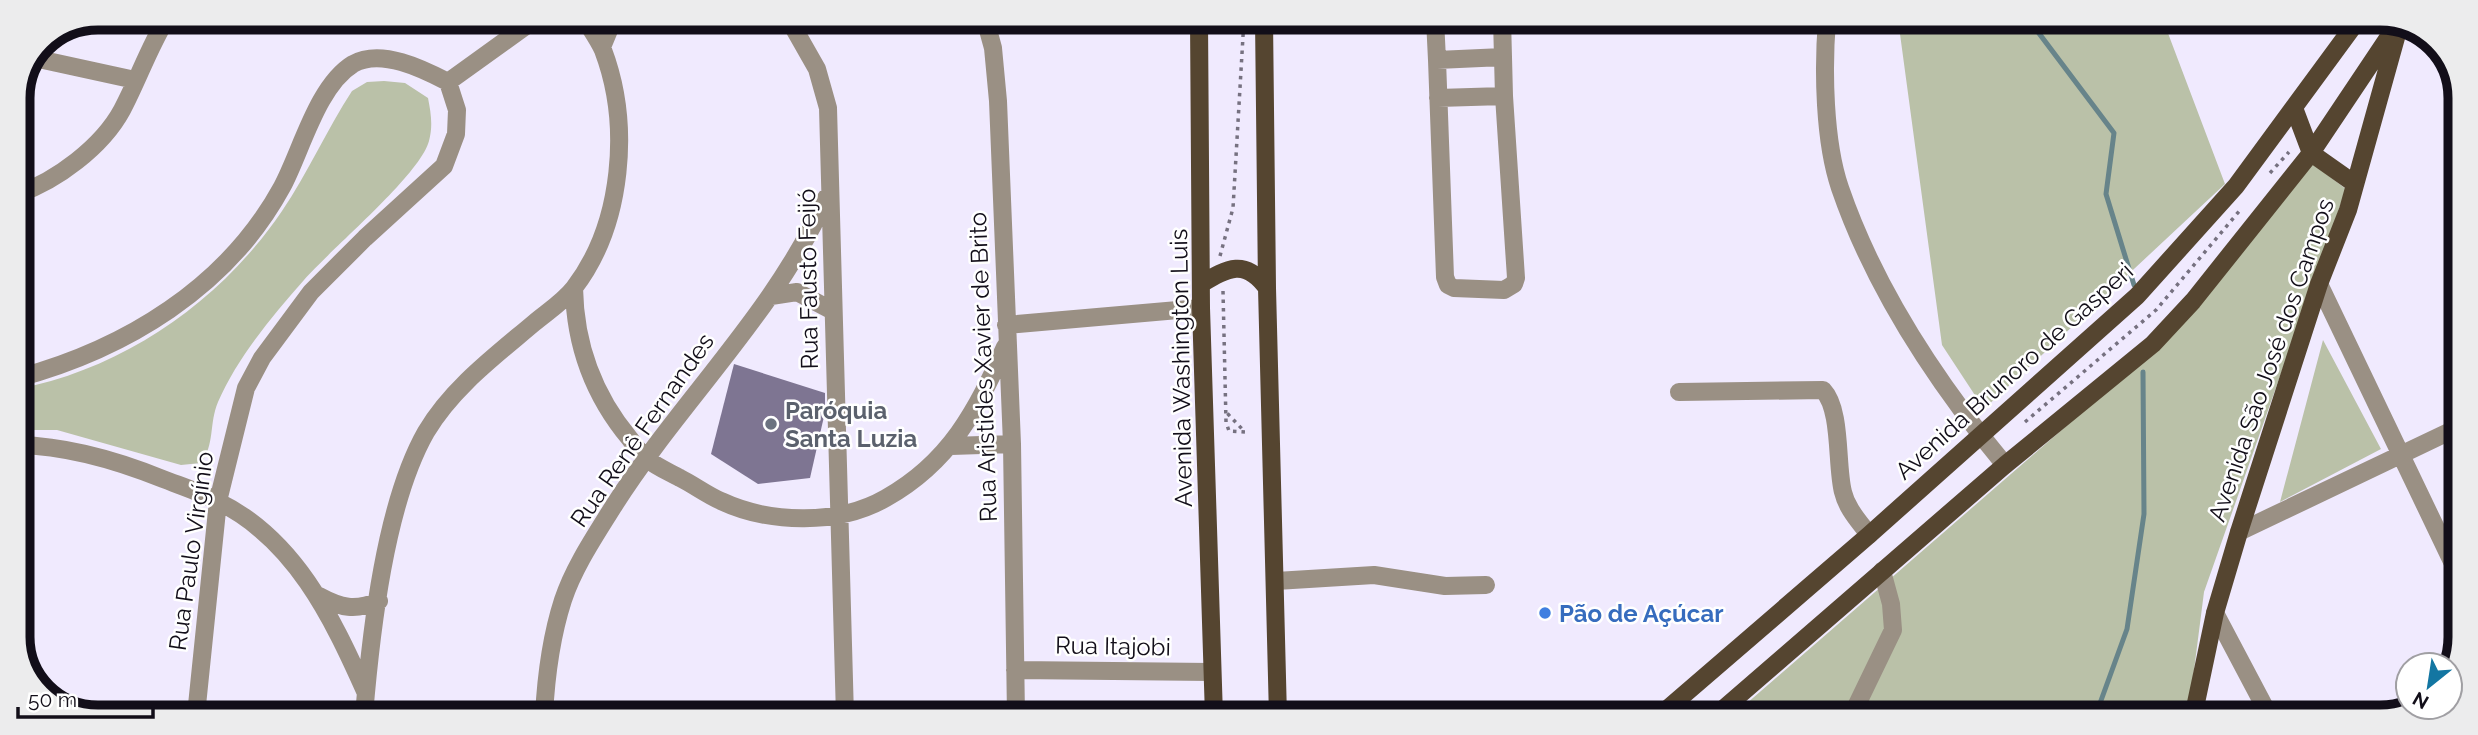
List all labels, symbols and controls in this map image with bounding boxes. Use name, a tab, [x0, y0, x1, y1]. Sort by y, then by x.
street label: Rua Fausto Feijó	[792, 188, 824, 370]
street label: Avenida São José dos Campos	[2202, 195, 2340, 525]
street label: Rua Aristides Xavier de Brito	[963, 212, 1003, 522]
street label: Avenida Washington Luis	[1164, 229, 1198, 507]
street label: Avenida Brunoro de Gasperi	[1889, 256, 2139, 486]
street label: Rua Renê Fernandes	[564, 327, 720, 533]
place label: Paróquia Santa Luzia	[785, 396, 917, 453]
marker: Paróquia Santa Luzia	[763, 416, 779, 432]
street label: Rua Paulo Virgínio	[163, 450, 219, 652]
place label: Pão de Açúcar	[1559, 599, 1723, 628]
marker: Pão de Açúcar	[1537, 605, 1553, 621]
street label: Rua Itajobi	[1055, 630, 1171, 662]
north arrow	[2394, 651, 2464, 721]
scale bar	[18, 676, 152, 720]
text: 50 m	[28, 687, 77, 712]
text: N	[2409, 688, 2432, 714]

